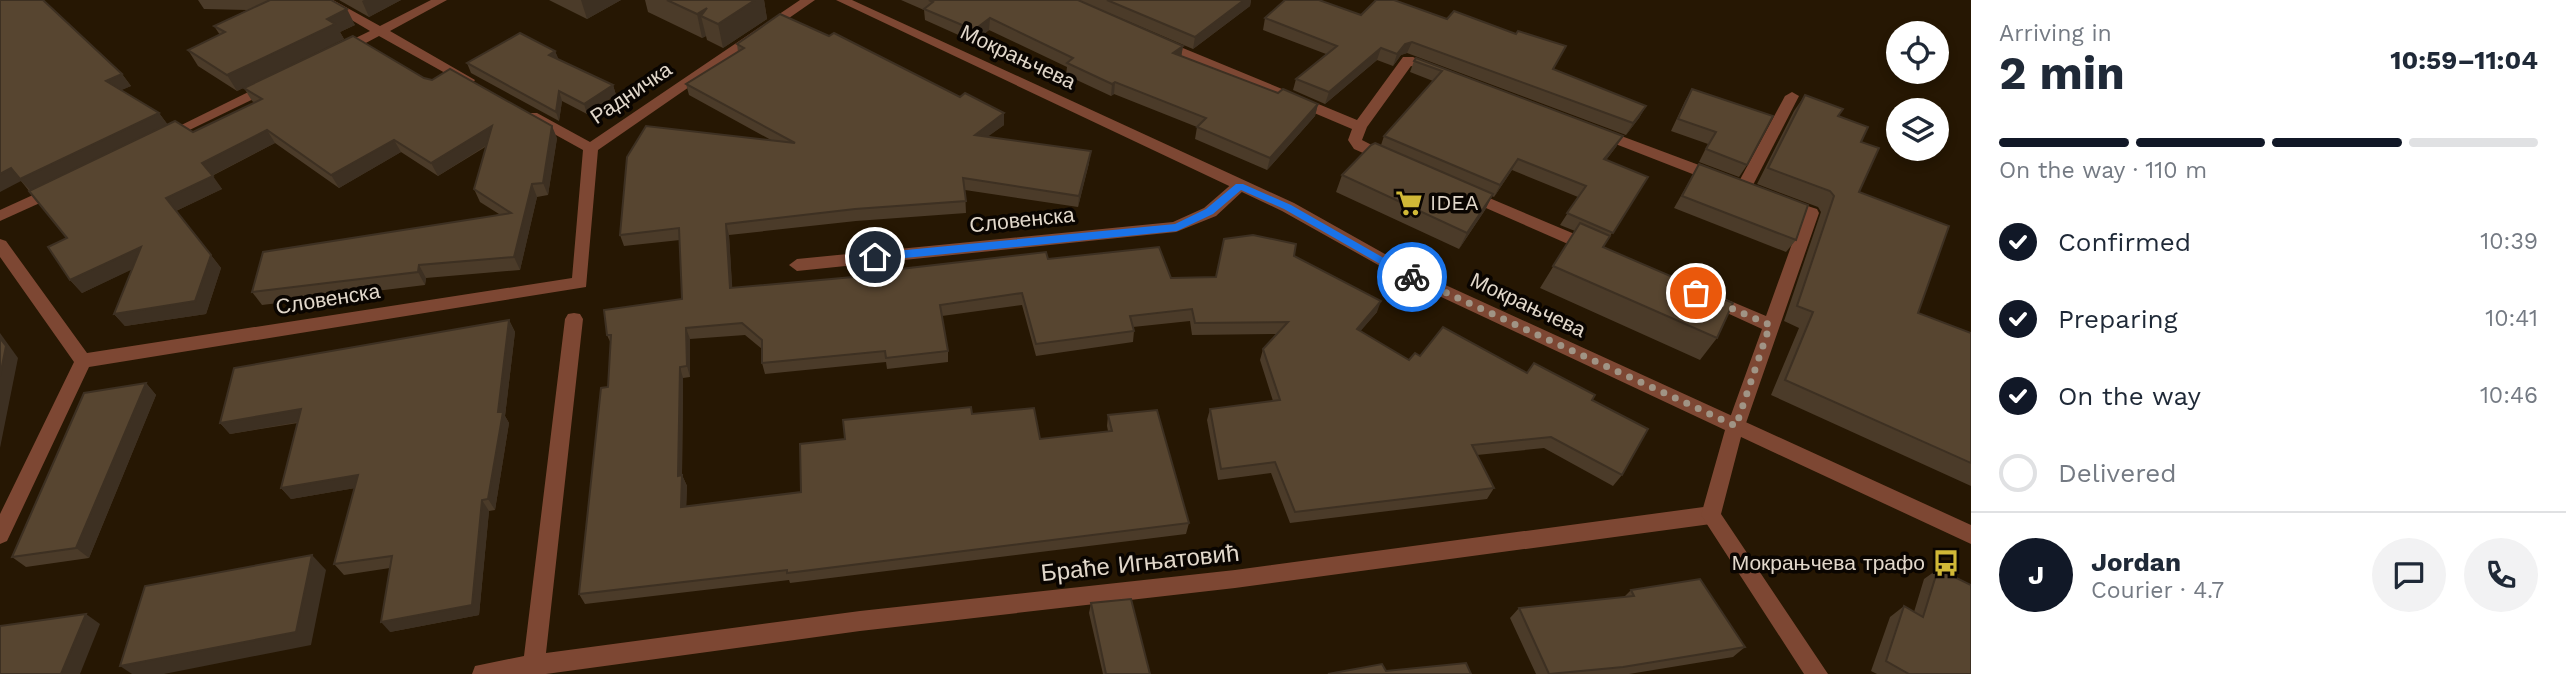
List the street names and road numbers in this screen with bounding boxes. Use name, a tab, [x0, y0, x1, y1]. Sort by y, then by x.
street label: Мокрањчева	[957, 19, 1080, 94]
street label: Радничка	[585, 56, 676, 129]
street label: Словенска	[968, 202, 1076, 237]
street label: Мокрањчева	[1467, 267, 1590, 342]
street label: Словенска	[274, 278, 382, 319]
street label: Браће Игњатовић	[1039, 539, 1241, 587]

